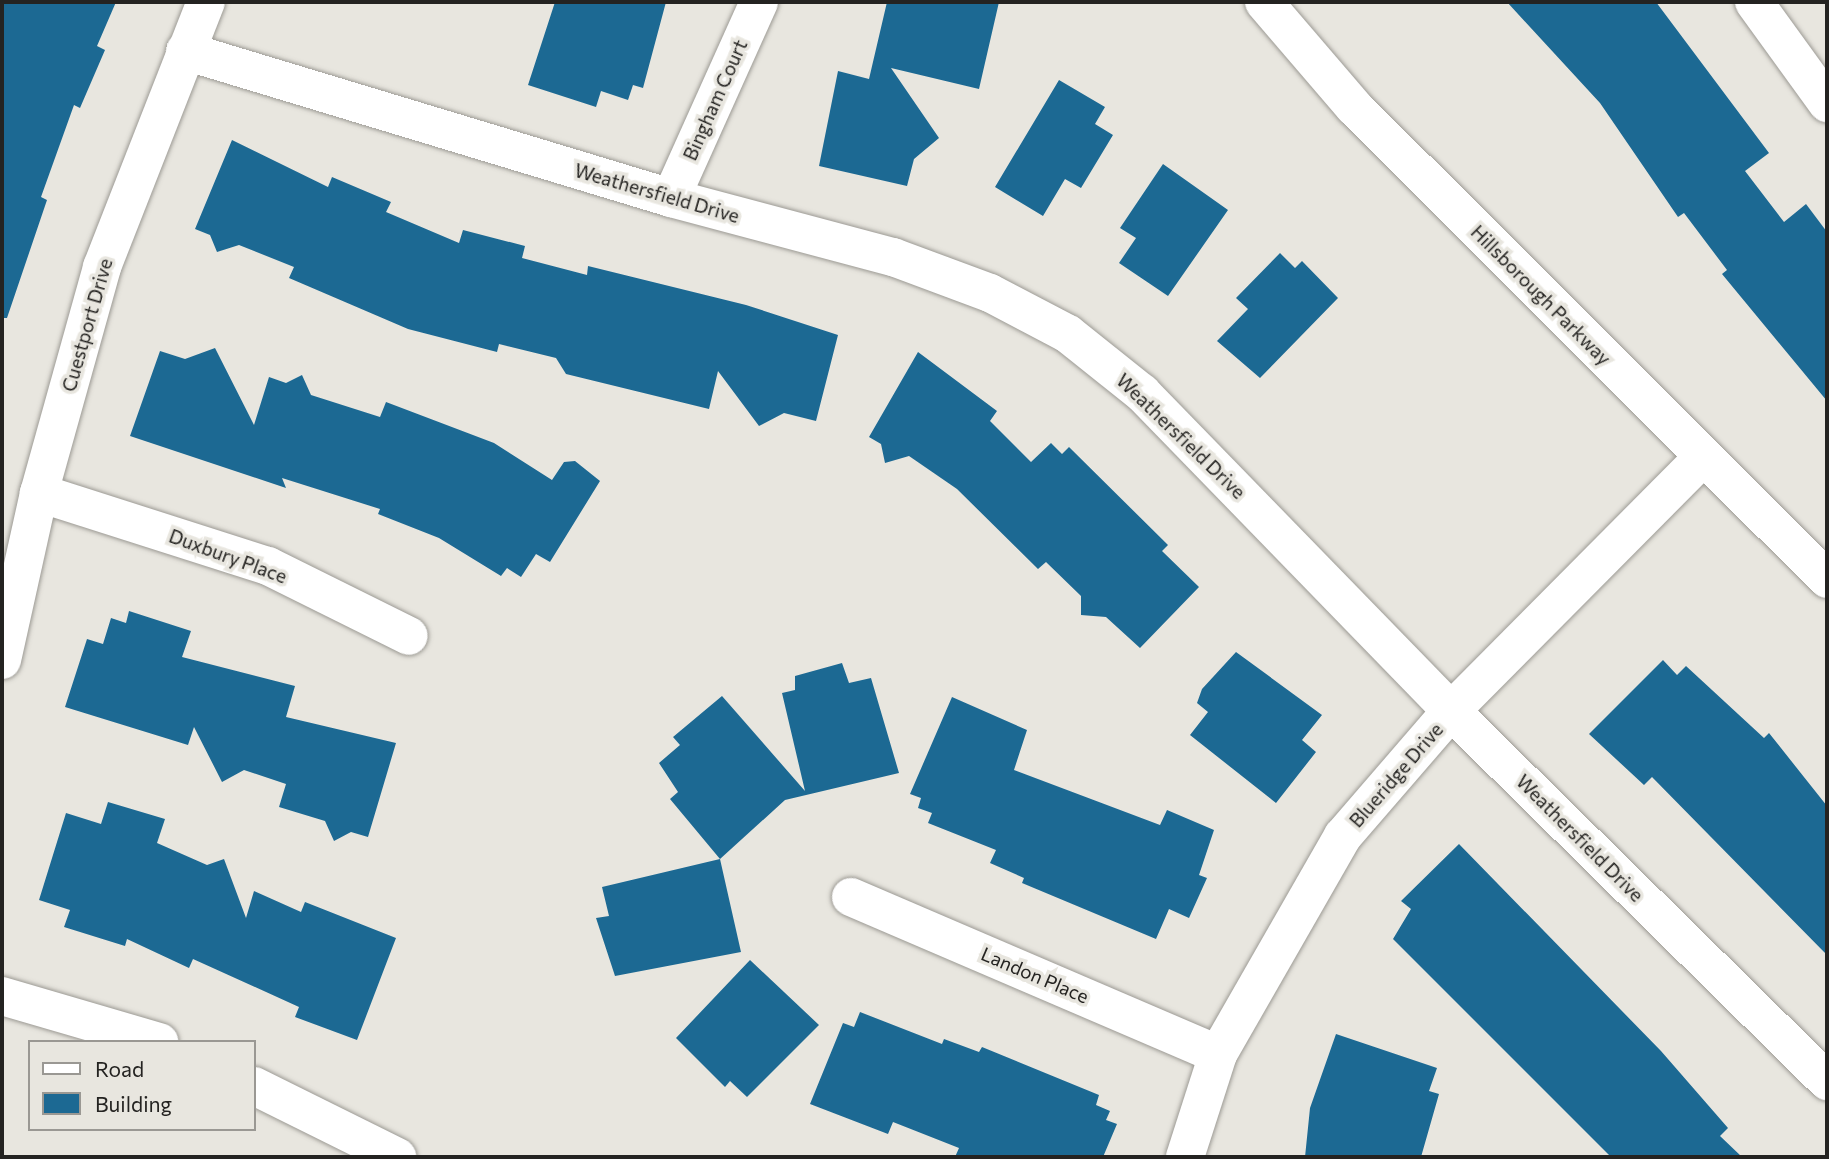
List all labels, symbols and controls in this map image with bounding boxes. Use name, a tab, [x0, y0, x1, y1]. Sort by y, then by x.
street label: Bingham Court	[678, 36, 752, 164]
street label: Weathersfield Drive	[572, 159, 742, 227]
street label: Hillsborough Parkway	[1466, 220, 1616, 370]
street label: Cuestport Drive	[57, 256, 117, 394]
street label: Weathersfield Drive	[1112, 369, 1250, 503]
street label: Duxbury Place	[166, 524, 290, 588]
street label: Blueridge Drive	[1344, 718, 1448, 832]
street label: Weathersfield Drive	[1512, 770, 1648, 906]
street label: Landon Place	[978, 942, 1092, 1008]
legend	[28, 1040, 256, 1131]
text: Road	[95, 1056, 144, 1081]
text: Building	[95, 1091, 172, 1116]

